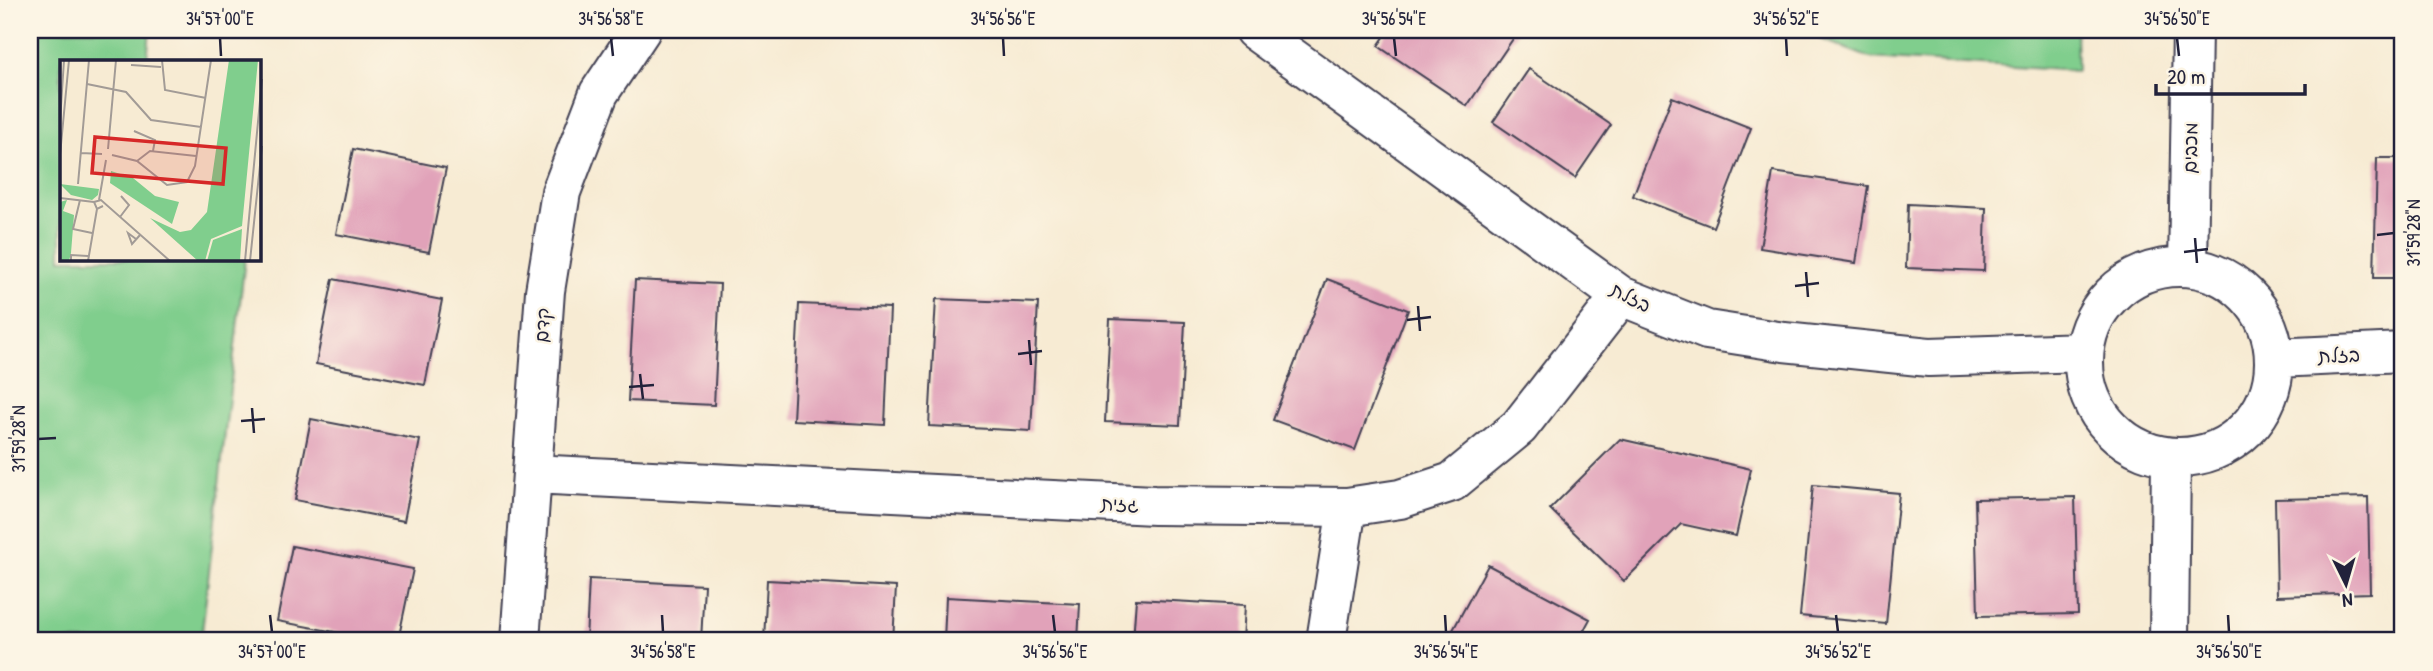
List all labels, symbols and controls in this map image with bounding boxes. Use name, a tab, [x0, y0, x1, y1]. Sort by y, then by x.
text: 34°57'00"E	[186, 6, 254, 31]
text: 34°56'58"E	[578, 6, 644, 31]
text: 34°56'56"E	[971, 6, 1036, 31]
text: 34°56'54"E	[1362, 6, 1426, 31]
text: 34°56'52"E	[1753, 6, 1819, 31]
text: 34°56'50"E	[2144, 6, 2210, 31]
scale bar	[2156, 52, 2305, 96]
inset map	[60, 60, 261, 261]
text: 20 m	[2167, 62, 2205, 91]
street label: מכבים	[2177, 122, 2203, 174]
text: 31°59'28"N	[2401, 199, 2426, 267]
street label: בזלת	[1605, 275, 1656, 318]
street label: קדם	[528, 307, 556, 343]
street label: בזלת	[2317, 341, 2360, 369]
text: 31°59'28"N	[6, 405, 31, 473]
street label: גזית	[1099, 490, 1140, 518]
north arrow	[2310, 548, 2380, 618]
text: N	[2341, 588, 2354, 614]
text: 34°57'00"E	[238, 639, 306, 664]
text: 34°56'58"E	[630, 639, 696, 664]
text: 34°56'56"E	[1023, 639, 1088, 664]
text: 34°56'54"E	[1414, 639, 1478, 664]
text: 34°56'52"E	[1805, 639, 1871, 664]
text: 34°56'50"E	[2196, 639, 2262, 664]

